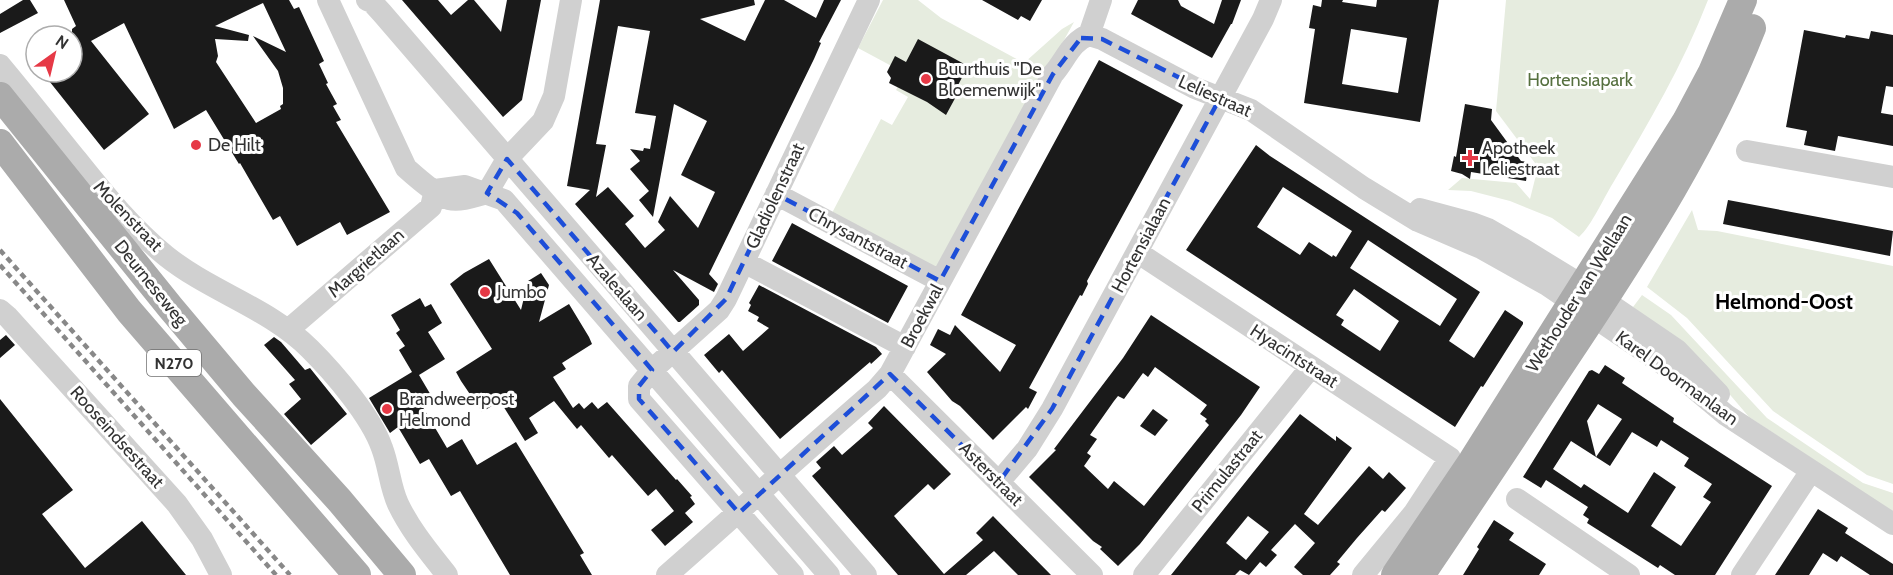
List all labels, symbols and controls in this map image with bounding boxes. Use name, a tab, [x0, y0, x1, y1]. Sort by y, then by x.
north arrow	[24, 24, 84, 84]
text: N	[52, 31, 72, 53]
place label: Buurthuis "De Bloemenwijk"	[938, 58, 1042, 101]
park label: Hortensiapark	[1527, 69, 1634, 91]
street label: Leliestraat	[1175, 70, 1255, 122]
marker: Buurthuis "De Bloemenwijk"	[919, 72, 933, 86]
place label: De Hilt	[208, 134, 261, 156]
place label: Apotheek Leliestraat	[1482, 137, 1560, 180]
marker: De Hilt	[189, 138, 203, 152]
street label: Gladiolenstraat	[741, 140, 809, 252]
marker: Apotheek Leliestraat	[1463, 151, 1477, 165]
street label: Molenstraat	[89, 176, 167, 256]
street label: Hortensialaan	[1107, 194, 1175, 296]
street label: Chrysantstraat	[804, 202, 912, 274]
street label: Wethouder van Wellaan	[1521, 210, 1637, 376]
street label: Margrietlaan	[323, 224, 409, 302]
street label: Deurneseweg	[110, 236, 193, 331]
street label: Azalealaan	[582, 249, 652, 325]
street label: Broekwal	[896, 280, 948, 352]
place label: Jumbo	[496, 281, 547, 303]
marker: Jumbo	[478, 285, 492, 299]
district label: Helmond-Oost	[1715, 289, 1853, 314]
street label: Hyacintstraat	[1246, 319, 1342, 393]
street label: Karel Doormanlaan	[1611, 326, 1743, 430]
road number: N270	[147, 350, 201, 376]
street label: Rooseindsestraat	[65, 381, 169, 493]
place label: Brandweerpost Helmond	[399, 388, 514, 431]
marker: Brandweerpost Helmond	[380, 402, 394, 416]
street label: Primulastraat	[1187, 425, 1267, 517]
street label: Asterstraat	[954, 437, 1028, 511]

